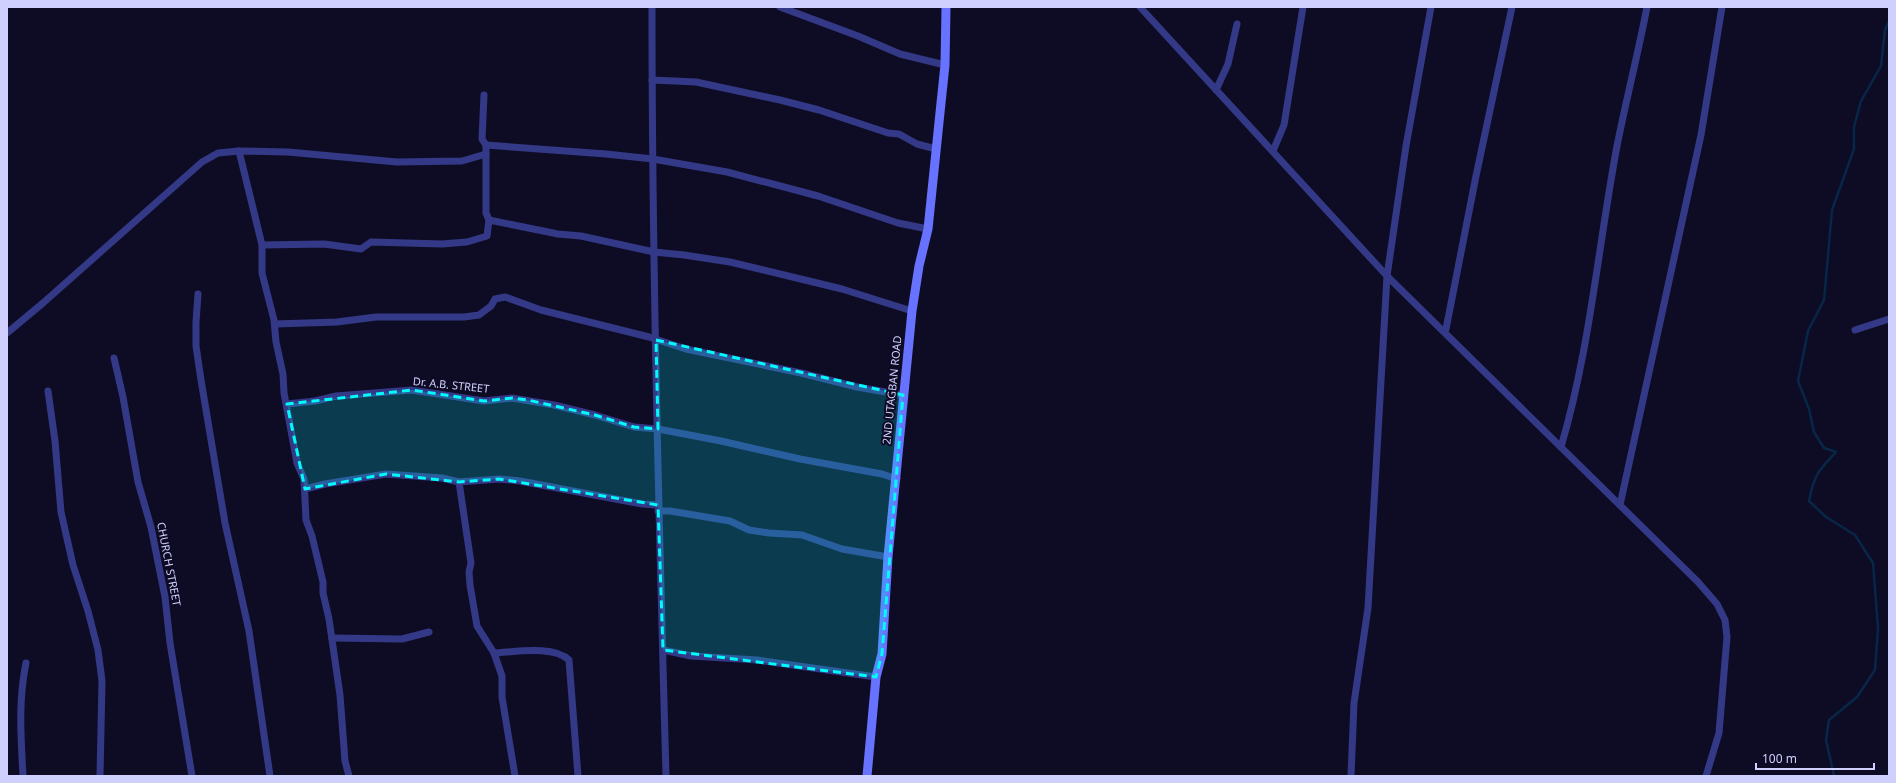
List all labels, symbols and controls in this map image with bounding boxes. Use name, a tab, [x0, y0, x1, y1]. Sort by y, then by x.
street label: 2ND UTAGBAN ROAD	[878, 335, 905, 445]
street label: Dr. A.B. STREET	[412, 373, 490, 396]
street label: CHURCH STREET	[154, 521, 185, 607]
scale bar	[1756, 745, 1874, 771]
text: 100 m	[1762, 750, 1797, 767]

